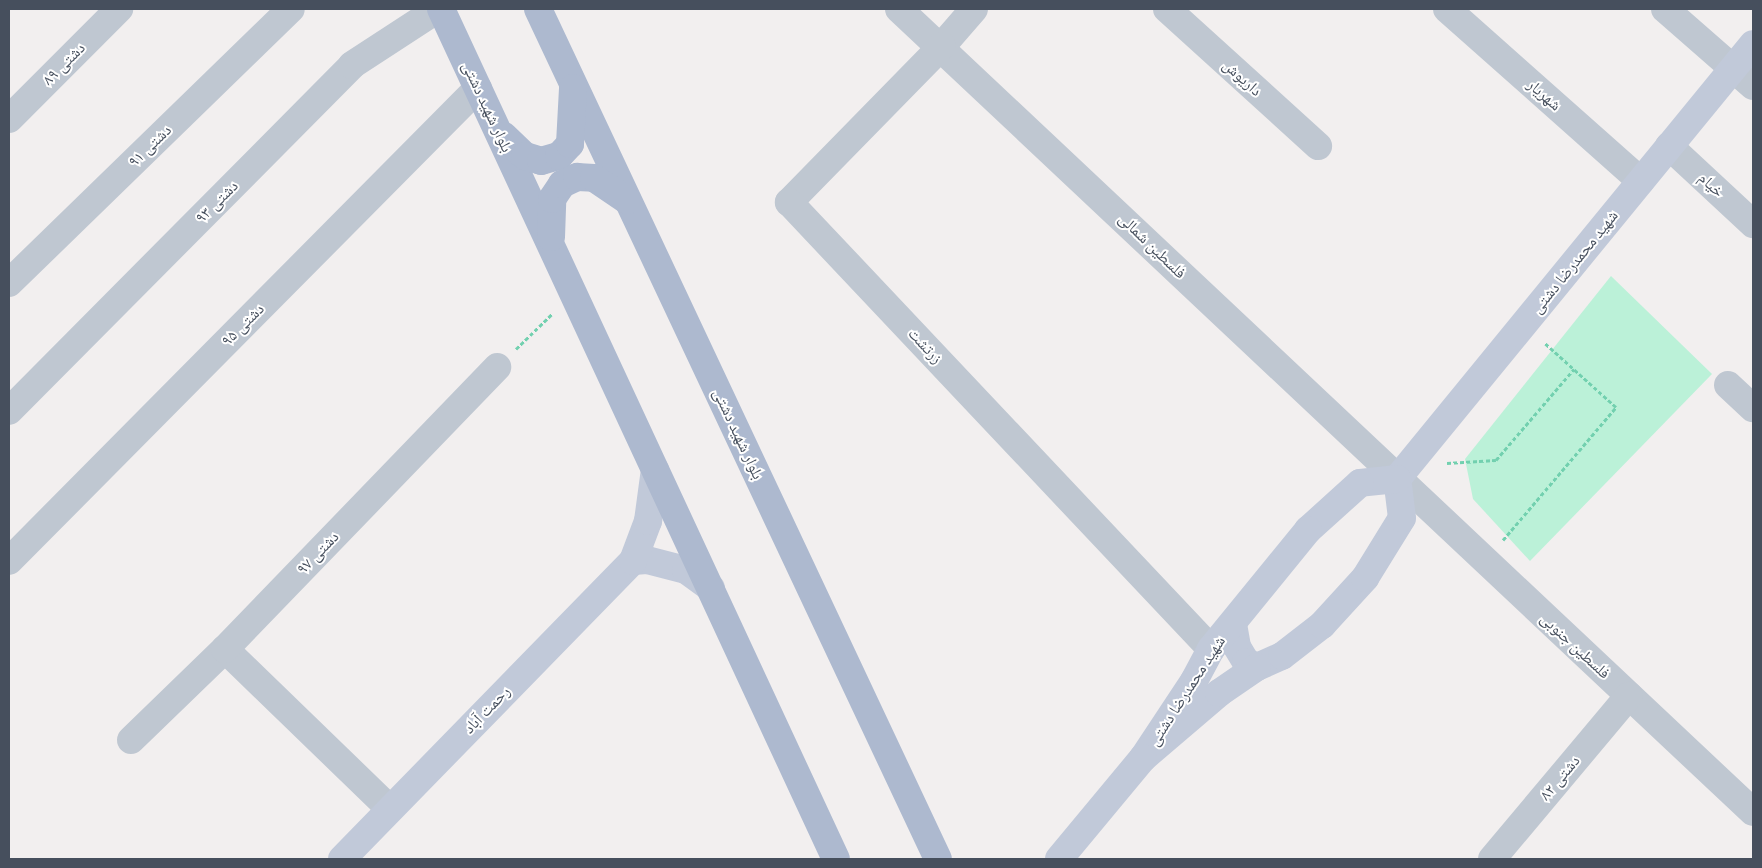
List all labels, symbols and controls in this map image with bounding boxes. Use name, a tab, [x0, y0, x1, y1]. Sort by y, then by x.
street label: دشتی ۸۹	[39, 39, 89, 89]
street label: داریوش	[1219, 56, 1265, 100]
street label: بلوار شهید دشتی	[458, 59, 516, 155]
street label: شهریار	[1523, 75, 1565, 115]
street label: دشتی ۹۱	[124, 121, 176, 171]
street label: خیام	[1694, 168, 1728, 202]
street label: دشتی ۹۳	[192, 177, 242, 227]
street label: شهید محمدرضا دشتی	[1528, 207, 1622, 317]
street label: فلسطین شمالی	[1114, 209, 1190, 283]
street label: دشتی ۹۵	[218, 300, 268, 350]
street label: زرتشت	[904, 324, 946, 368]
street label: بلوار شهید دشتی	[709, 386, 767, 482]
street label: دشتی ۹۷	[293, 527, 343, 579]
street label: فلسطین جنوبی	[1536, 609, 1614, 683]
street label: شهید محمدرضا دشتی	[1144, 632, 1230, 750]
street label: رحمت آباد	[460, 682, 514, 738]
street label: دشتی ۸۲	[1536, 752, 1584, 804]

